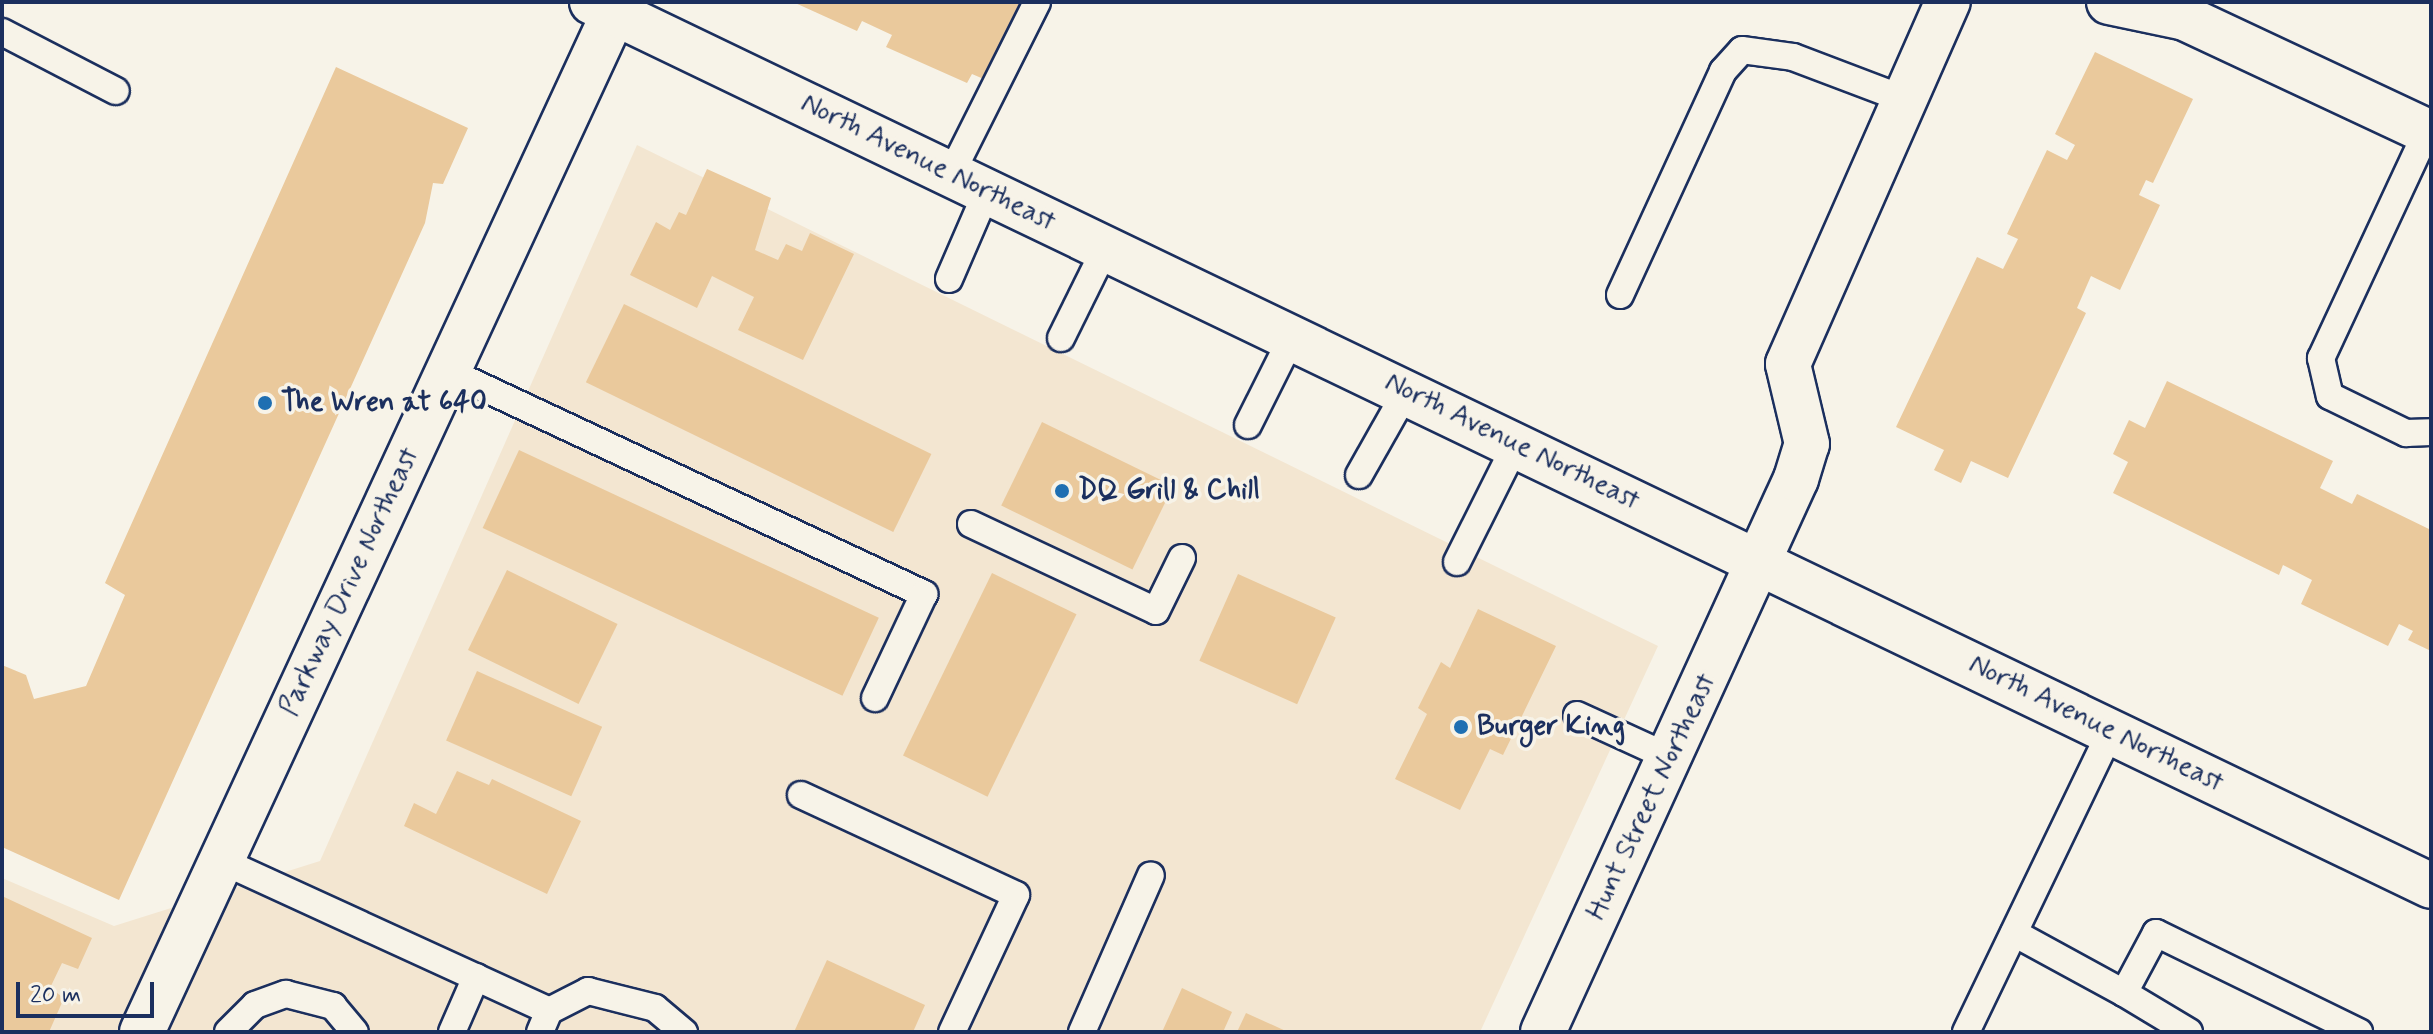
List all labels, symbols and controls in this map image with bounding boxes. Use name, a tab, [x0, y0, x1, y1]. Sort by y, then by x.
street label: North Avenue Northeast	[795, 87, 1061, 239]
street label: North Avenue Northeast	[1379, 366, 1645, 518]
place label: The Wren at 640	[281, 386, 495, 420]
marker: The Wren at 640	[256, 394, 274, 412]
street label: Parkway Drive Northeast	[273, 443, 427, 721]
place label: DQ Grill & Chill	[1078, 474, 1260, 508]
marker: DQ Grill & Chill	[1053, 482, 1071, 500]
street label: North Avenue Northeast	[1963, 648, 2229, 800]
street label: Hunt Street Northeast	[1580, 669, 1724, 925]
place label: Burger King	[1477, 710, 1621, 744]
marker: Burger King	[1452, 718, 1470, 736]
scale bar	[20, 966, 158, 1016]
text: 20 m	[30, 980, 81, 1011]

